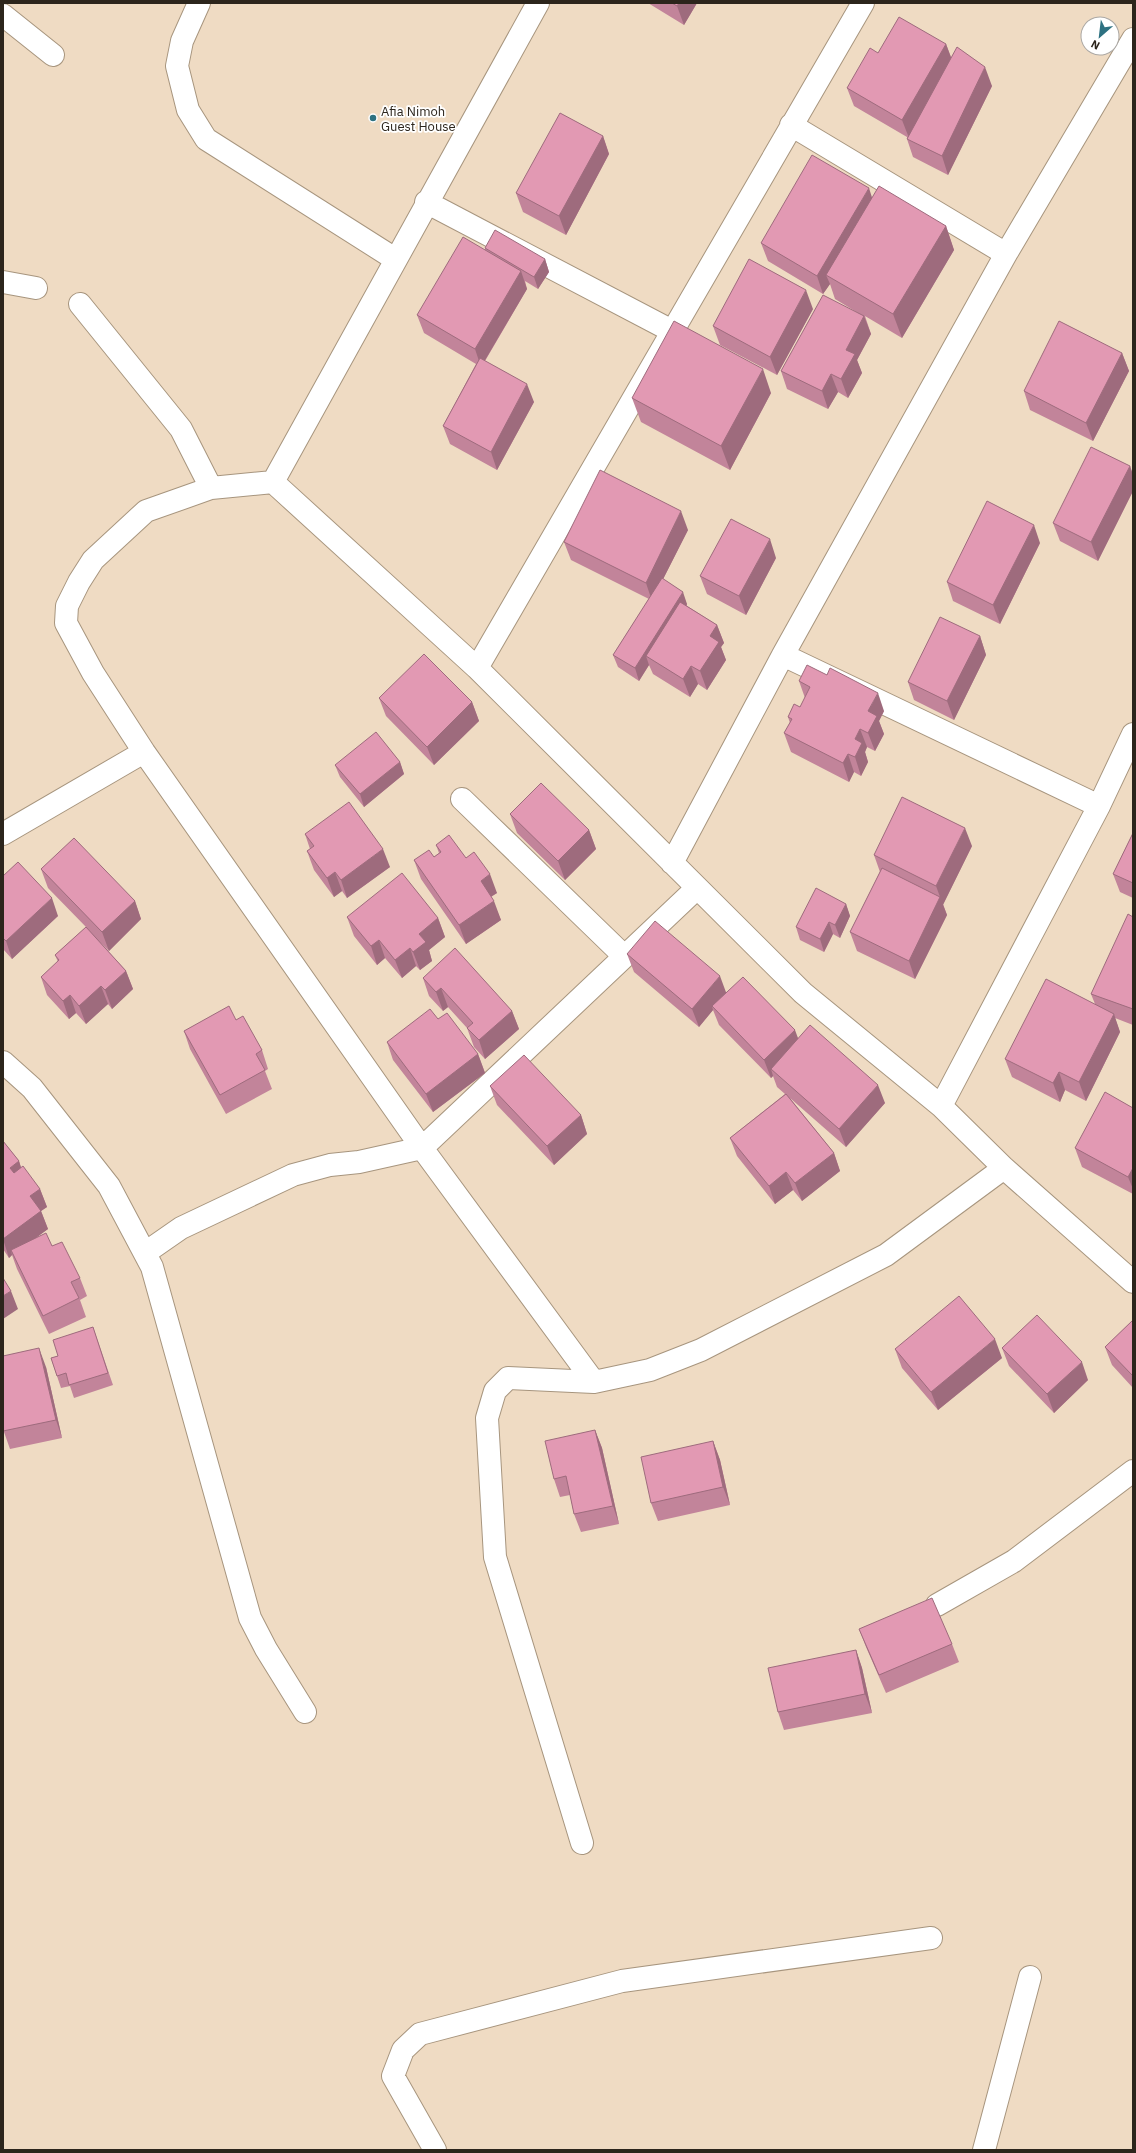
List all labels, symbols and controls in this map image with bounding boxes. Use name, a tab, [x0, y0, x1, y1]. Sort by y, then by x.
north arrow	[1080, 16, 1120, 56]
text: N	[1088, 37, 1102, 53]
place label: Afia Nimoh Guest House	[381, 103, 456, 135]
marker: Afia Nimoh Guest House	[368, 113, 378, 123]

